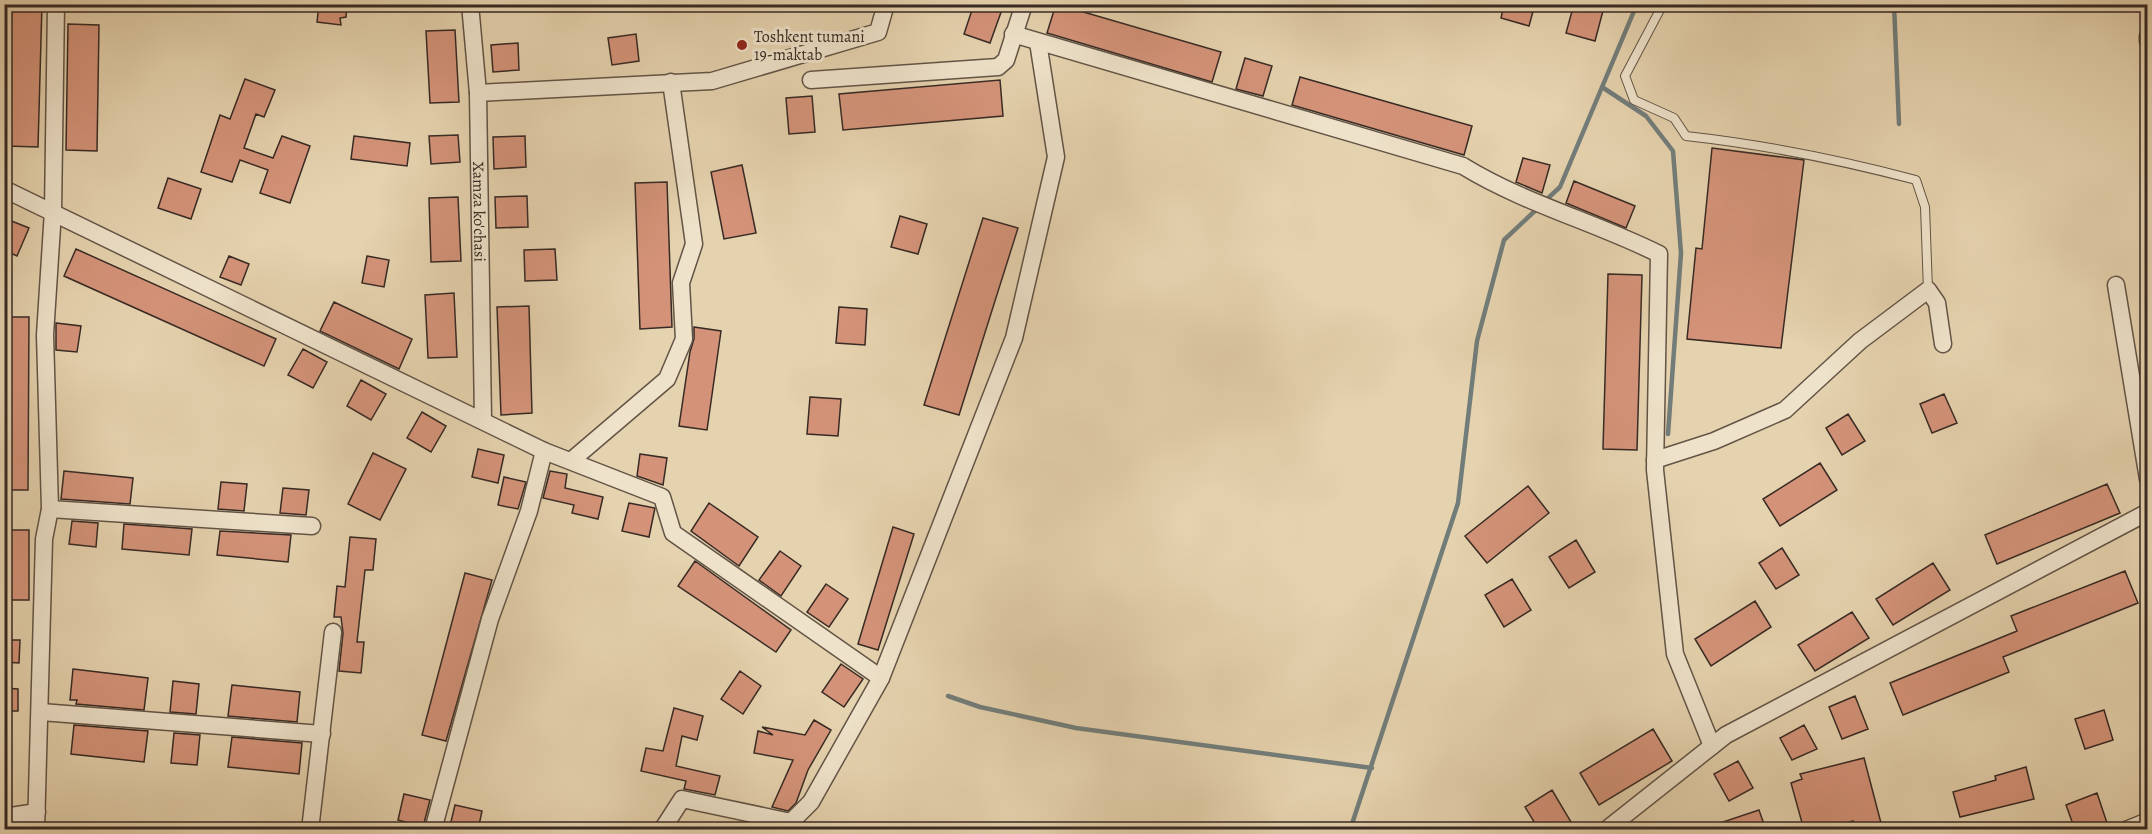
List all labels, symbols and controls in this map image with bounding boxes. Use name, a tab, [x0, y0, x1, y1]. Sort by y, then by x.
place label: Toshkent tumani 19-maktab	[754, 26, 865, 66]
marker: Toshkent tumani 19-maktab	[735, 38, 749, 52]
street label: Xamza ko'chasi	[467, 161, 491, 262]

